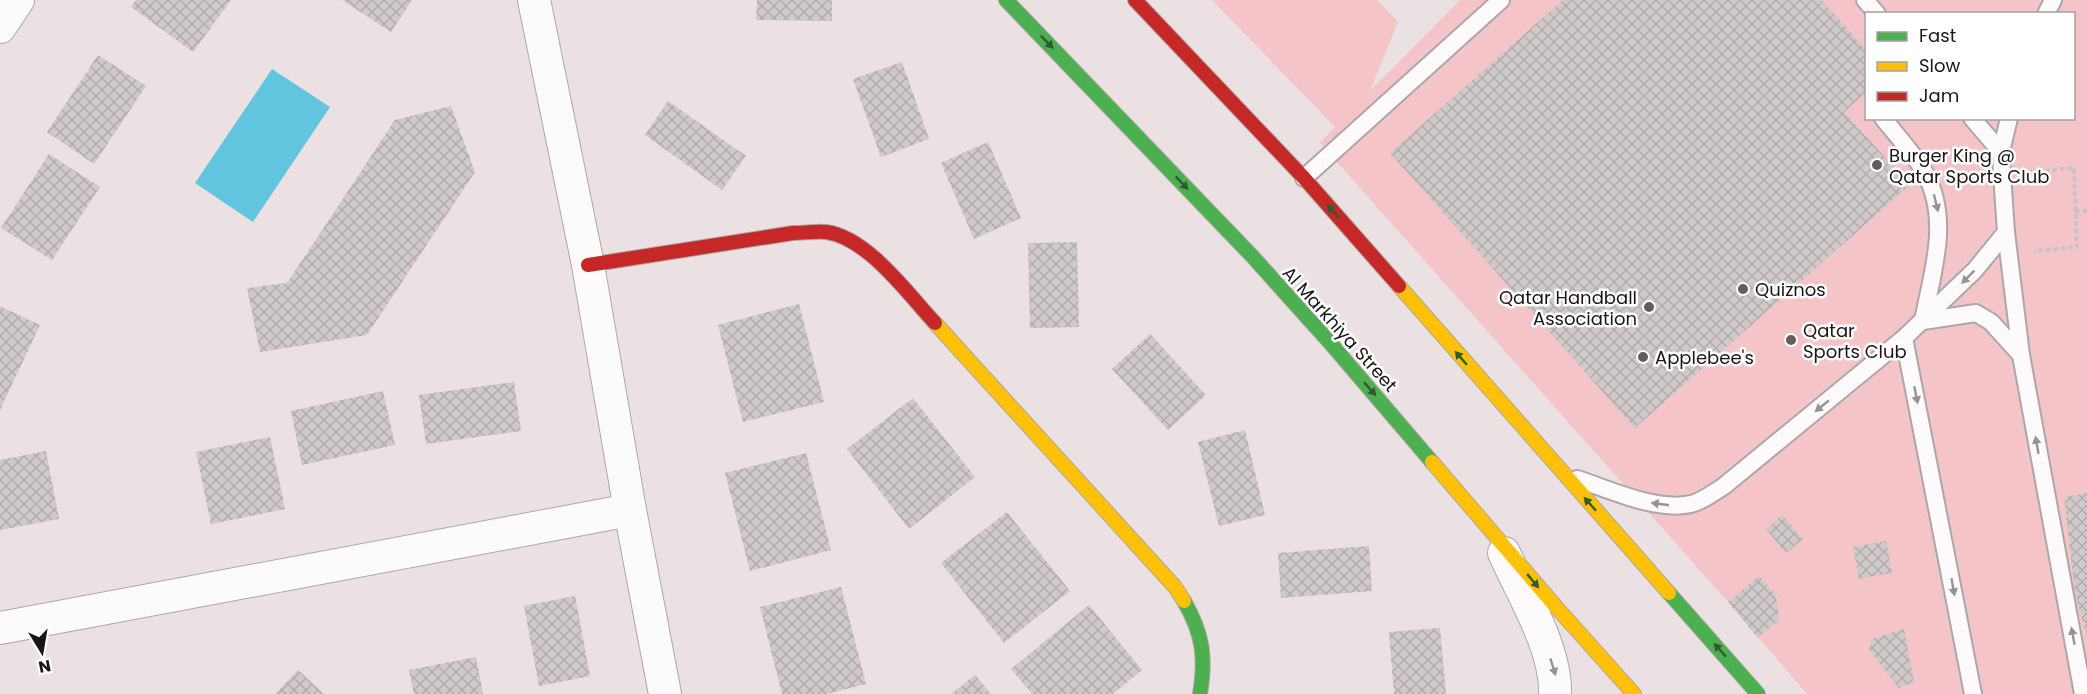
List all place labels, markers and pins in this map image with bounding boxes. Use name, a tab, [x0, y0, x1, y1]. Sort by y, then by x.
place label: Burger King @ Qatar Sports Club	[1889, 143, 2049, 189]
marker: Burger King @ Qatar Sports Club	[1870, 158, 1884, 172]
place label: Quiznos	[1755, 277, 1826, 302]
marker: Quiznos	[1736, 282, 1750, 296]
place label: Qatar Handball Association	[1499, 285, 1637, 331]
marker: Qatar Handball Association	[1642, 300, 1656, 314]
place label: Qatar Sports Club	[1803, 318, 1907, 364]
marker: Qatar Sports Club	[1784, 333, 1798, 347]
place label: Applebee's	[1655, 345, 1754, 370]
marker: Applebee's	[1636, 350, 1650, 364]

